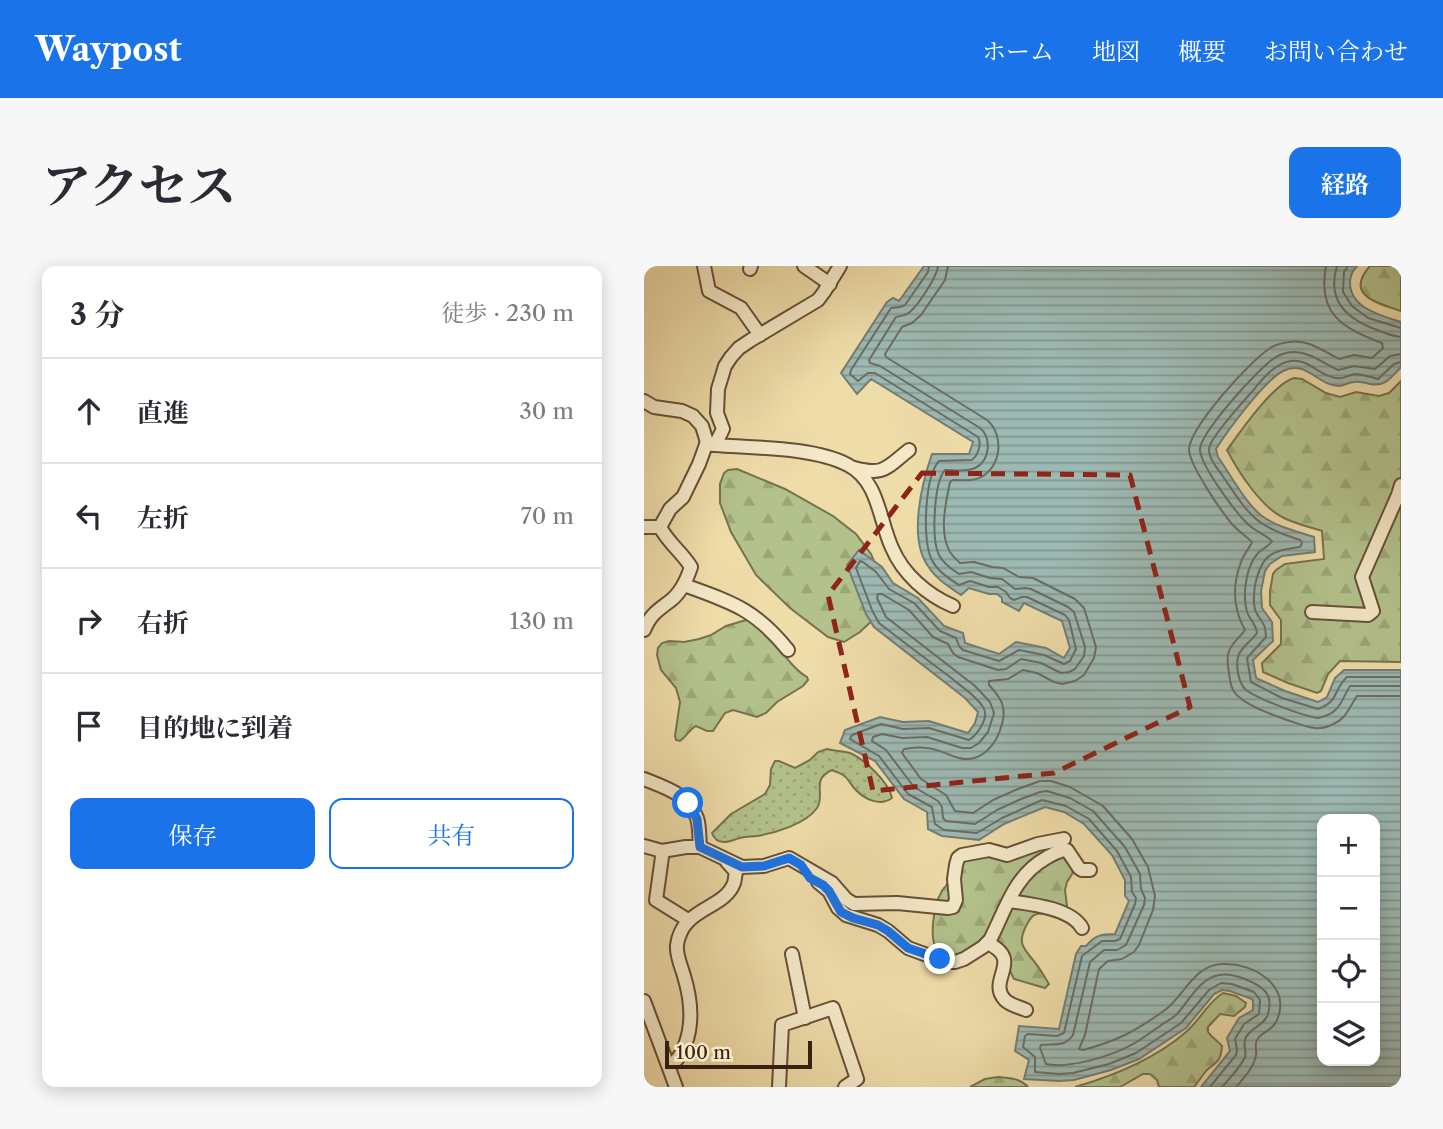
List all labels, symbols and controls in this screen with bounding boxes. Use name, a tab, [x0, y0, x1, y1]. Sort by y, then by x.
text: Waypost	[35, 29, 182, 70]
text: ホーム	[982, 37, 1054, 66]
text: 地図	[1092, 37, 1140, 66]
text: 概要	[1178, 37, 1226, 66]
text: お問い合わせ	[1264, 37, 1408, 66]
button: 経路	[1289, 147, 1401, 218]
text: アクセス	[42, 155, 237, 216]
text: 3 分	[70, 296, 124, 333]
text: 徒歩 · 230 m	[441, 299, 574, 327]
icon: ahead	[70, 392, 108, 430]
text: 直進	[137, 397, 189, 429]
text: 30 m	[519, 397, 574, 425]
icon: left	[70, 497, 108, 535]
text: 左折	[137, 502, 189, 534]
text: 70 m	[521, 502, 574, 530]
icon: right	[70, 602, 108, 640]
text: 右折	[137, 607, 189, 639]
text: 130 m	[510, 607, 574, 635]
icon: arrive	[70, 707, 108, 745]
text: 目的地に到着	[137, 712, 293, 744]
route start	[672, 787, 703, 818]
button: 保存	[70, 798, 315, 869]
button: 共有	[329, 798, 574, 869]
map controls	[1317, 814, 1380, 1066]
button: +	[1317, 814, 1380, 877]
button: −	[1317, 877, 1380, 940]
button: locate	[1317, 940, 1380, 1003]
route end	[924, 943, 955, 974]
button: layers	[1317, 1003, 1380, 1066]
scale bar	[665, 1038, 812, 1070]
text: 100 m	[676, 1041, 731, 1064]

